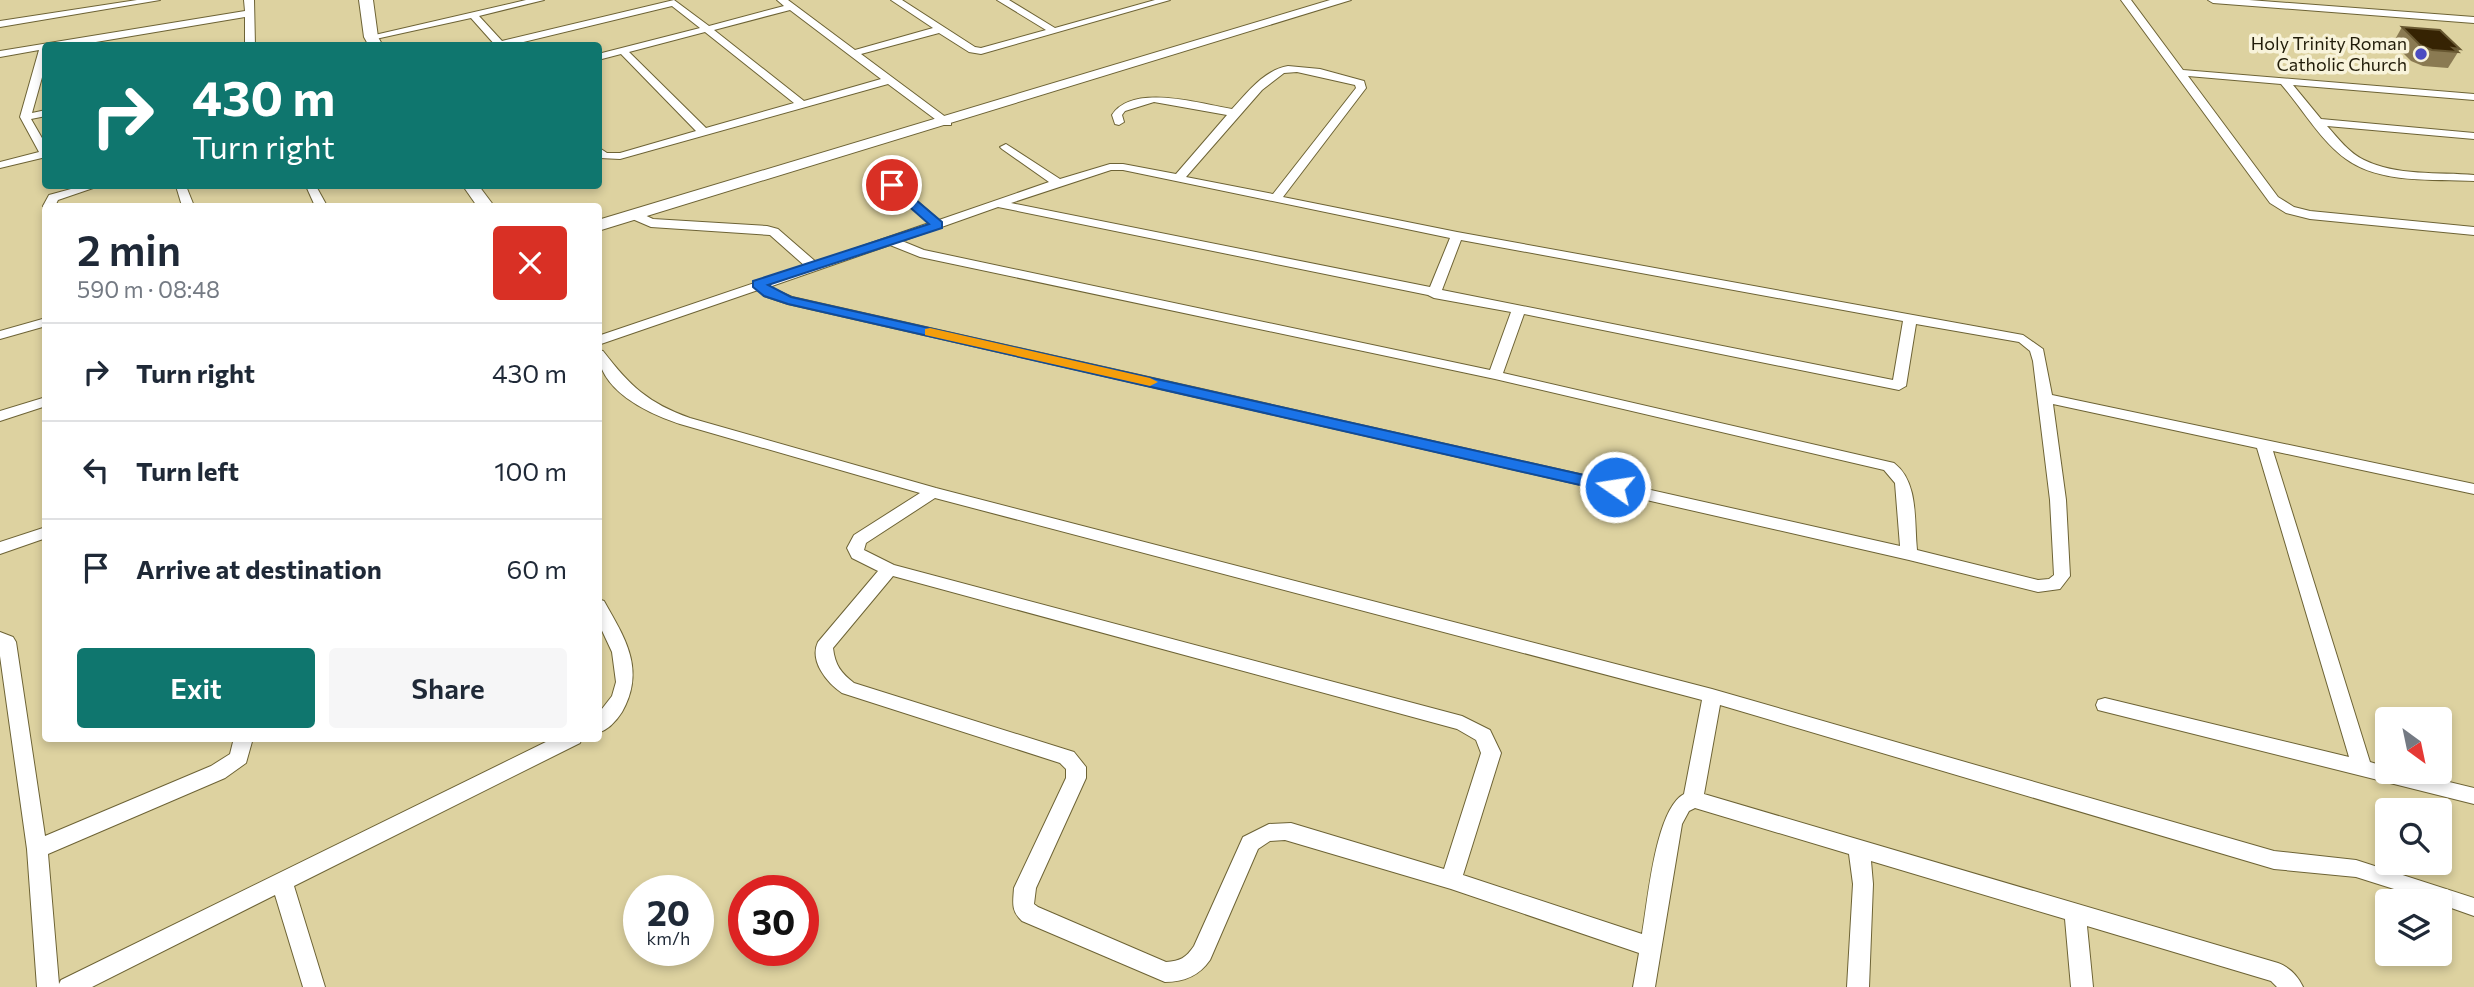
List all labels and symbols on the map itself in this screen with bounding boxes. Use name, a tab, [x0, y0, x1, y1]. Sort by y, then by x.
place label: Holy Trinity Roman Catholic Church	[2251, 32, 2407, 75]
marker: Holy Trinity Roman Catholic Church	[2413, 46, 2429, 62]
pin	[862, 155, 922, 215]
position arrow	[1578, 450, 1652, 524]
north arrow	[2375, 707, 2452, 784]
speed limit sign: 30	[728, 875, 819, 966]

